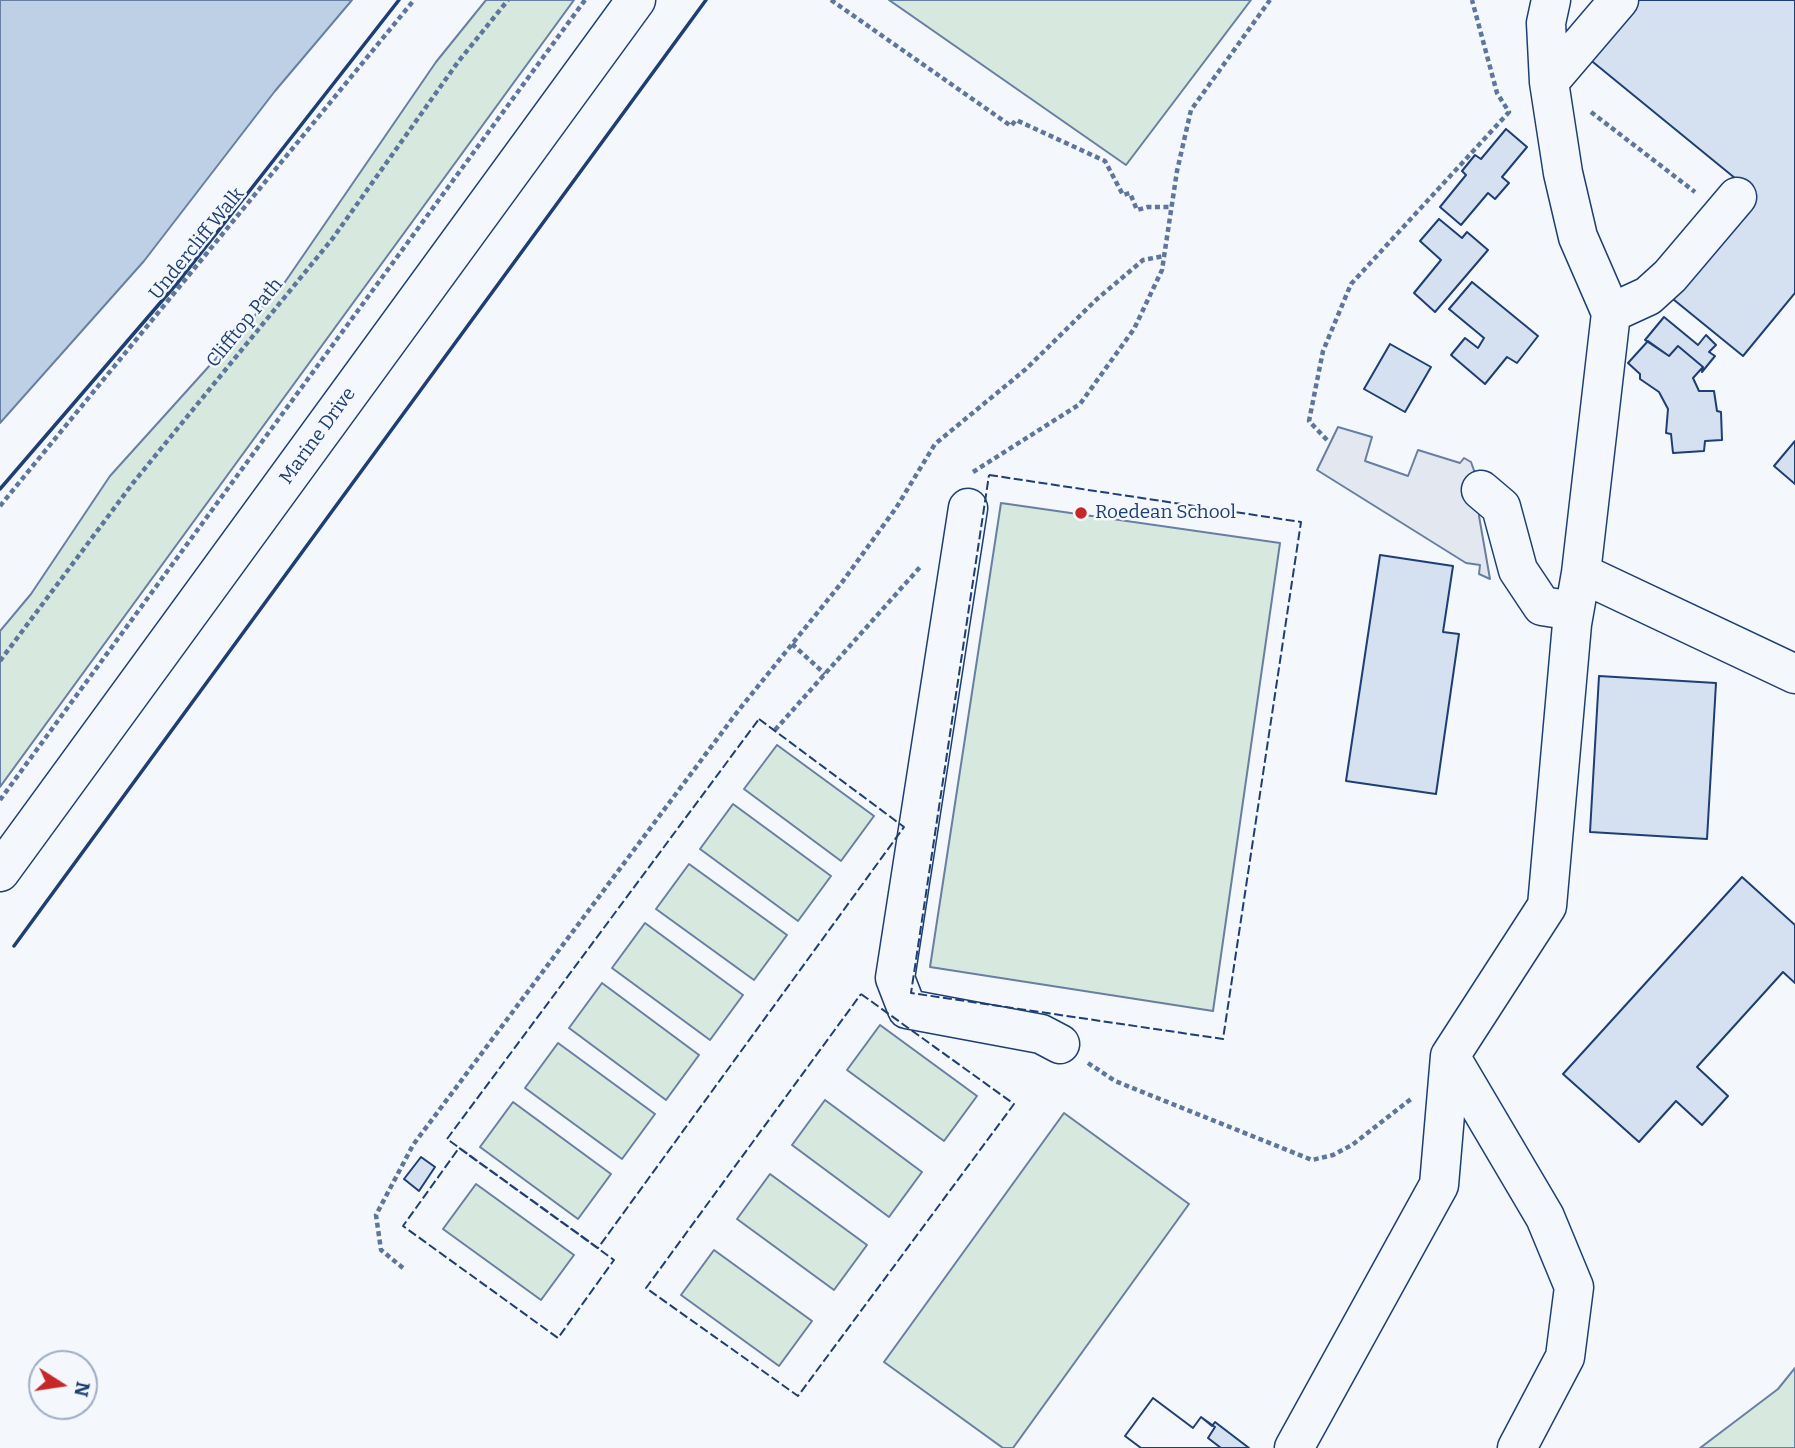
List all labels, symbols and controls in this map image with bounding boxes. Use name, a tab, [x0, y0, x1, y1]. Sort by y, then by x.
street label: Undercliff Walk	[145, 183, 249, 305]
street label: Clifftop Path	[202, 274, 288, 372]
street label: Marine Drive	[275, 383, 361, 489]
place label: Roedean School	[1095, 502, 1236, 524]
marker: Roedean School	[1073, 505, 1089, 521]
north arrow	[28, 1350, 98, 1420]
text: N	[69, 1379, 95, 1399]

